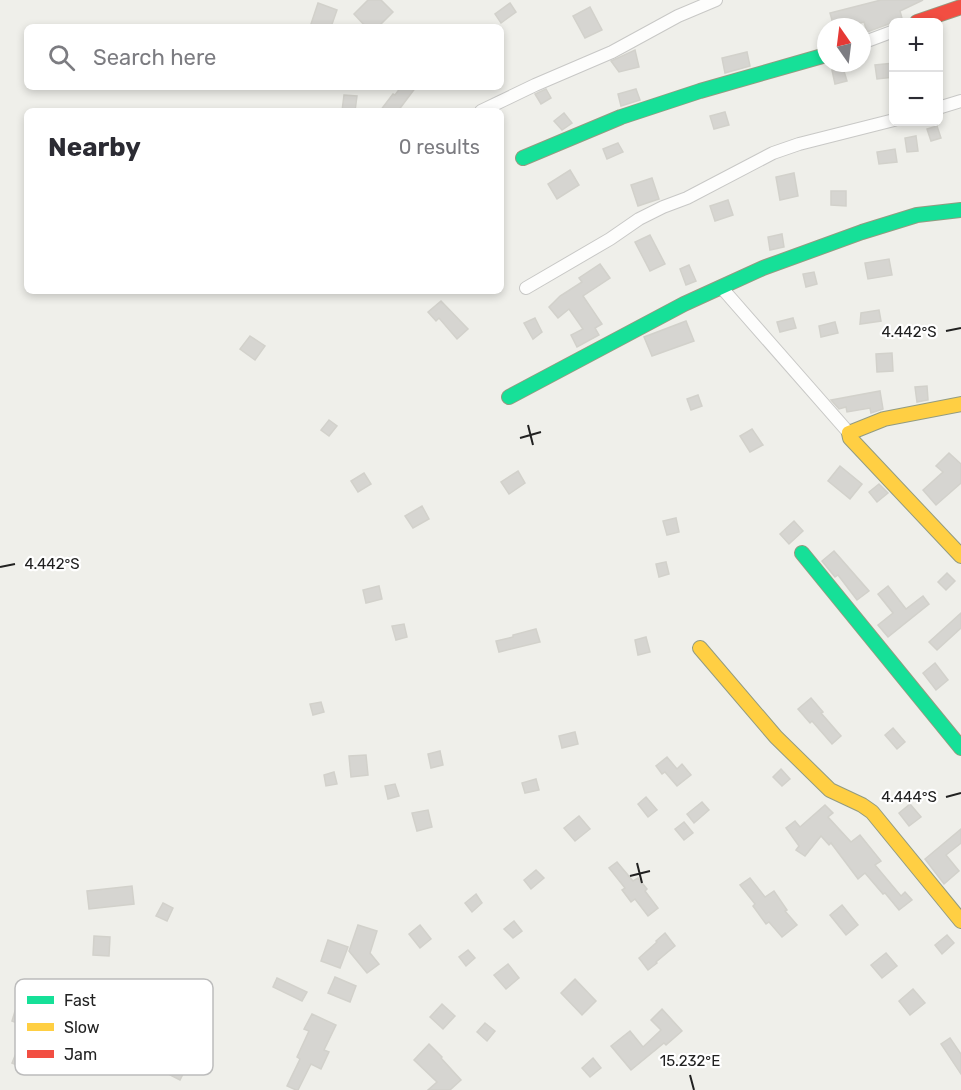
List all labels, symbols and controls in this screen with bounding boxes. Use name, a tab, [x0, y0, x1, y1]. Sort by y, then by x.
north arrow	[817, 18, 871, 72]
map controls	[889, 18, 943, 126]
button: +	[889, 18, 943, 72]
search box	[24, 24, 504, 90]
icon: search	[45, 41, 78, 74]
text: Search here	[93, 44, 216, 71]
button: −	[889, 72, 943, 126]
text: Nearby	[48, 132, 141, 163]
text: 0 results	[399, 135, 480, 159]
text: 4.442°S	[881, 323, 937, 341]
text: 4.442°S	[24, 555, 80, 573]
text: 4.444°S	[881, 788, 937, 806]
legend	[15, 979, 213, 1075]
text: Fast	[64, 991, 96, 1010]
text: Slow	[64, 1018, 100, 1037]
text: Jam	[64, 1045, 97, 1064]
text: 15.232°E	[660, 1052, 720, 1070]

